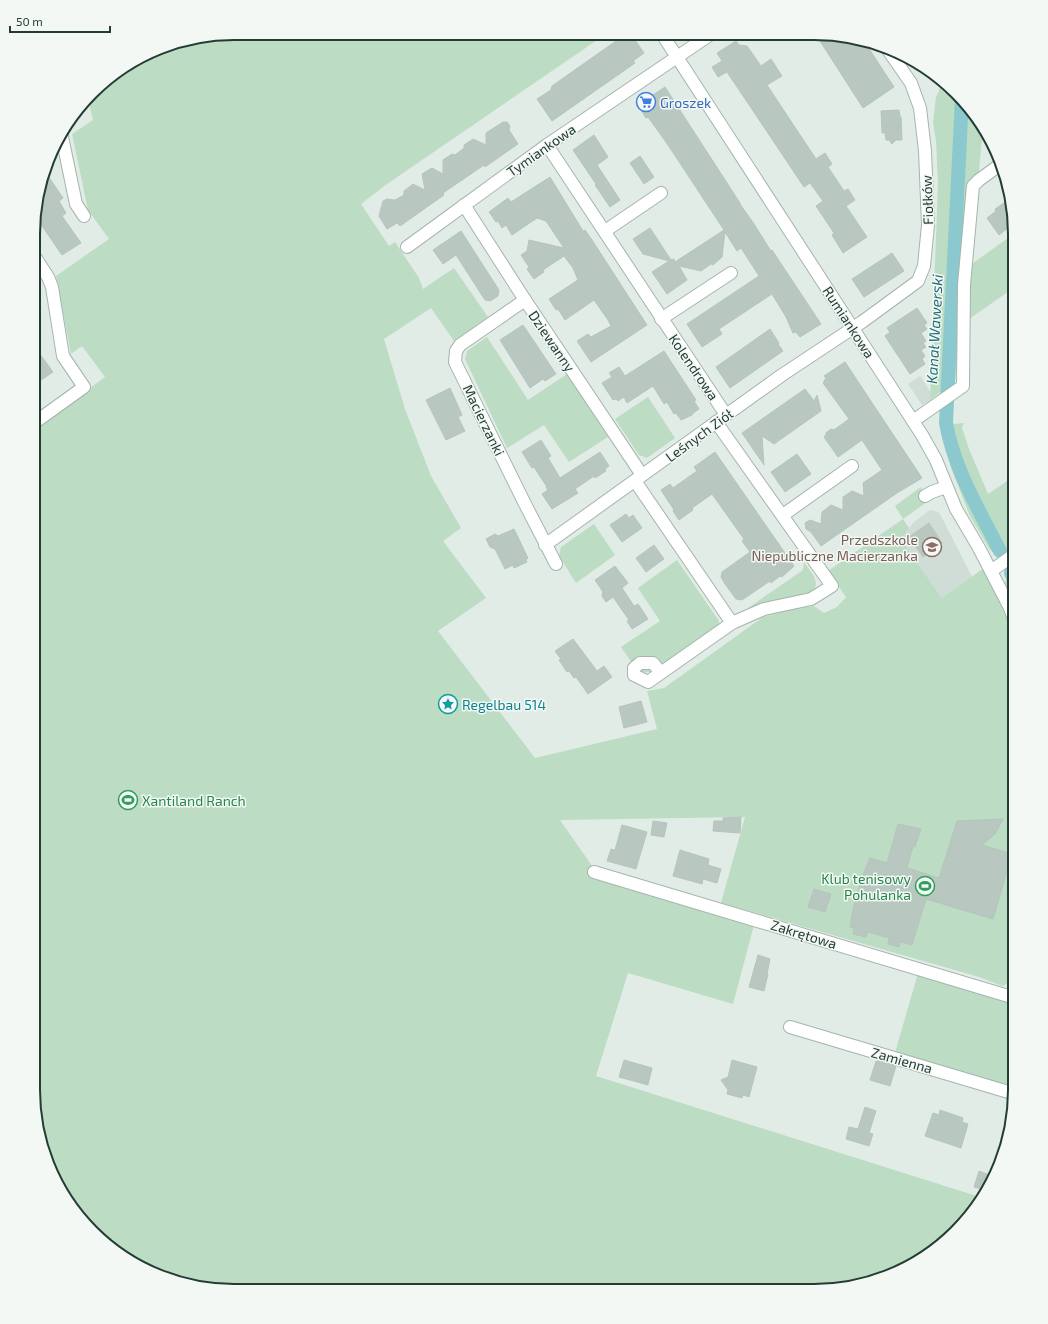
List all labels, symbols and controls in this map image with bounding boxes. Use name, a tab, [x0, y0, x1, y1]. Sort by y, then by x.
scale bar	[10, 8, 110, 34]
text: 50 m	[16, 14, 43, 28]
supermarket icon: Groszek	[635, 91, 657, 113]
place label: Groszek	[660, 94, 711, 111]
street label: Tymiankowa	[503, 120, 579, 180]
street label: Fiołków	[918, 174, 936, 225]
water label: Kanał Wawerski	[922, 273, 946, 384]
street label: Rumiankowa	[819, 283, 879, 361]
street label: Dziewanny	[525, 307, 579, 375]
street label: Kolendrowa	[666, 331, 722, 403]
street label: Macierzanki	[459, 382, 509, 458]
street label: Leśnych Ziół	[662, 405, 736, 465]
place label: Przedszkole Niepubliczne Macierzanka	[751, 531, 918, 564]
school or university icon: Przedszkole Niepubliczne Macierzanka	[921, 536, 943, 558]
place icon: Regelbau 514	[437, 693, 459, 715]
place label: Regelbau 514	[462, 696, 546, 713]
sports icon: Xantiland Ranch	[117, 789, 139, 811]
place label: Xantiland Ranch	[142, 792, 246, 809]
place label: Klub tenisowy Pohulanka	[821, 870, 912, 903]
sports icon: Klub tenisowy Pohulanka	[914, 875, 936, 897]
street label: Zakrętowa	[769, 916, 839, 952]
street label: Zamienna	[869, 1043, 935, 1077]

